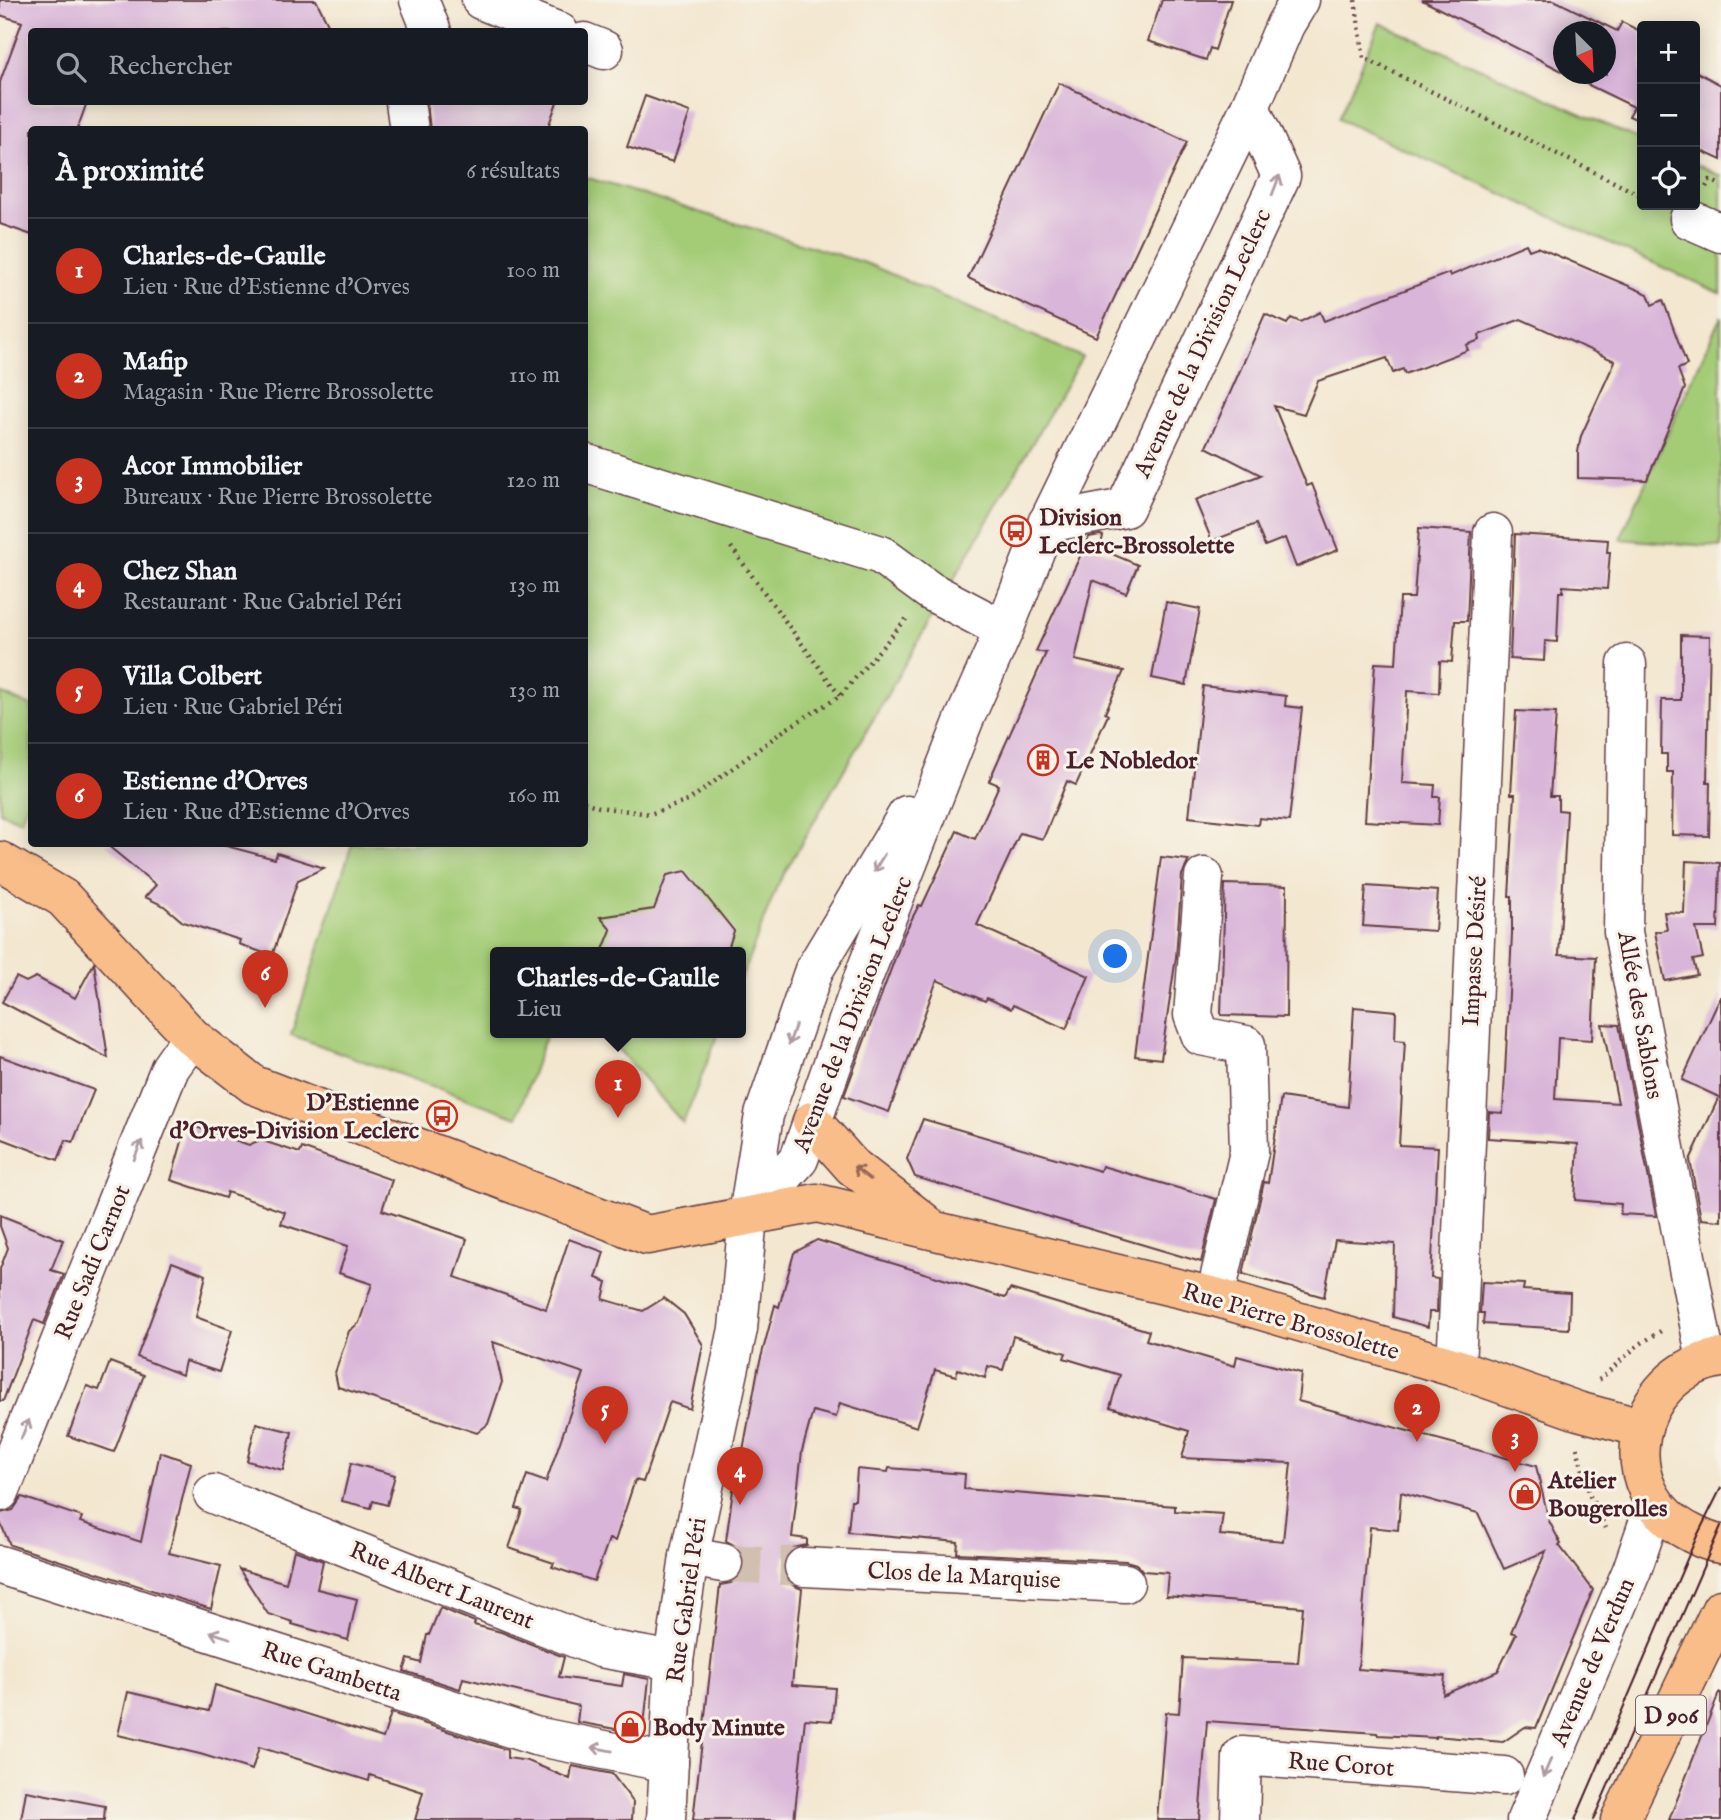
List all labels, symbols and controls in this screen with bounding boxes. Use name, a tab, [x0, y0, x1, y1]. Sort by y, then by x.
north arrow	[1553, 21, 1616, 84]
map controls	[1637, 21, 1700, 210]
button: +	[1637, 21, 1700, 84]
search box	[28, 28, 588, 105]
icon: search	[52, 48, 90, 86]
text: Rechercher	[108, 50, 232, 83]
button: −	[1637, 84, 1700, 147]
button: locate	[1637, 147, 1700, 210]
text: À proximité	[56, 153, 204, 191]
text: 6 résultats	[466, 157, 560, 186]
one-way arrow	[1271, 175, 1283, 196]
street label: Avenue de la Division Leclerc	[1127, 204, 1279, 484]
text: Charles-de-Gaulle	[123, 240, 326, 273]
text: 1	[75, 256, 83, 285]
text: 100 m	[506, 256, 560, 285]
text: Lieu · Rue d'Estienne d'Orves	[123, 273, 410, 302]
text: Mafip	[123, 345, 188, 378]
text: 2	[74, 361, 84, 390]
text: 110 m	[509, 361, 560, 390]
text: Magasin · Rue Pierre Brossolette	[123, 378, 434, 407]
text: Acor Immobilier	[123, 450, 302, 483]
text: 3	[75, 466, 83, 495]
text: 120 m	[507, 466, 560, 495]
text: Bureaux · Rue Pierre Brossolette	[123, 483, 432, 512]
place label: Division Leclerc–Brossolette	[1039, 503, 1235, 562]
bus stop icon: Division Leclerc–Brossolette	[999, 514, 1033, 548]
text: Chez Shan	[123, 555, 237, 588]
text: 4	[73, 571, 85, 600]
text: 130 m	[509, 571, 560, 600]
text: Restaurant · Rue Gabriel Péri	[123, 588, 402, 617]
text: Villa Colbert	[123, 660, 262, 693]
text: 5	[75, 676, 83, 705]
text: 130 m	[509, 676, 560, 705]
text: Lieu · Rue Gabriel Péri	[123, 693, 343, 722]
building icon: Le Nobledor	[1026, 743, 1060, 777]
place label: Le Nobledor	[1066, 746, 1197, 777]
text: Estienne d'Orves	[123, 765, 308, 798]
text: 6	[74, 781, 84, 810]
text: 160 m	[508, 781, 560, 810]
text: Lieu · Rue d'Estienne d'Orves	[123, 798, 410, 827]
one-way arrow	[871, 852, 885, 872]
street label: Avenue de la Division Leclerc	[786, 872, 920, 1158]
street label: Impasse Désiré	[1456, 875, 1495, 1027]
street label: Allée des Sablons	[1609, 928, 1670, 1102]
your location	[1098, 939, 1132, 973]
popup	[490, 947, 746, 1038]
pin: 6	[242, 950, 288, 1008]
text: Charles-de-Gaulle	[517, 962, 719, 995]
text: Lieu	[517, 995, 562, 1024]
one-way arrow	[785, 1024, 798, 1046]
pin: 1	[595, 1060, 641, 1118]
place label: D'Estienne d'Orves–Division Leclerc	[170, 1088, 419, 1147]
bus stop icon: D'Estienne d'Orves–Division Leclerc	[425, 1099, 459, 1133]
one-way arrow	[132, 1139, 145, 1161]
one-way arrow	[853, 1166, 871, 1181]
street label: Rue Sadi Carnot	[48, 1181, 139, 1345]
street label: Rue Pierre Brossolette	[1179, 1277, 1403, 1368]
pin: 2	[1394, 1384, 1440, 1442]
pin: 5	[582, 1386, 628, 1444]
pin: 3	[1492, 1414, 1538, 1472]
one-way arrow	[20, 1419, 33, 1440]
pin: 4	[717, 1447, 763, 1505]
place label: Atelier Bougerolles	[1547, 1466, 1668, 1525]
shop icon: Atelier Bougerolles	[1508, 1477, 1542, 1511]
street label: Rue Gabriel Péri	[661, 1515, 714, 1685]
street label: Rue Albert Laurent	[345, 1535, 538, 1638]
street label: Clos de la Marquise	[867, 1556, 1061, 1597]
street label: Avenue de Verdun	[1544, 1574, 1643, 1752]
one-way arrow	[209, 1628, 231, 1641]
street label: Rue Gambetta	[258, 1635, 406, 1710]
road number: D 906	[1636, 1696, 1706, 1734]
shop icon: Body Minute	[613, 1710, 647, 1744]
place label: Body Minute	[653, 1713, 785, 1744]
one-way arrow	[591, 1742, 614, 1756]
street label: Rue Corot	[1287, 1746, 1395, 1785]
one-way arrow	[1540, 1757, 1553, 1779]

